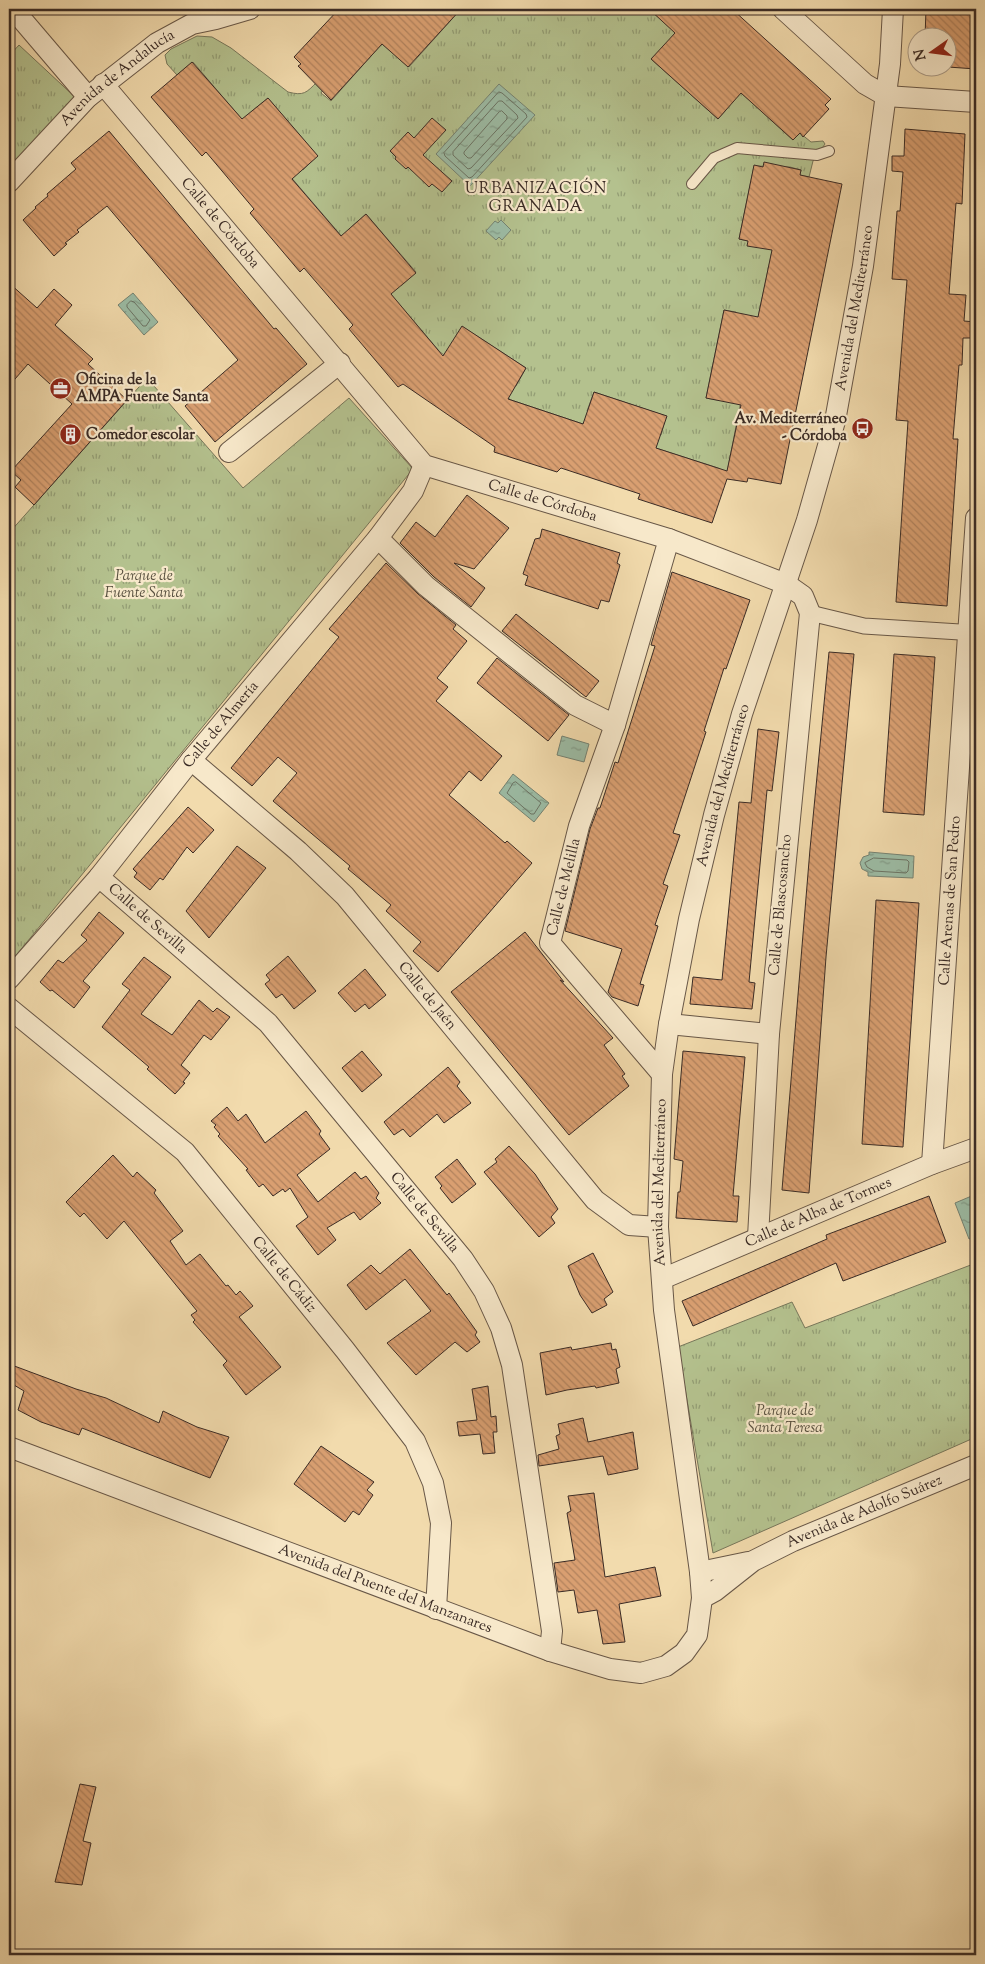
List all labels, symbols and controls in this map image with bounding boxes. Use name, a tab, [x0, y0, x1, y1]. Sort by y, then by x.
street label: Avenida de Andalucía	[55, 25, 179, 131]
north arrow	[908, 28, 958, 78]
text: N	[910, 47, 932, 63]
street label: Calle de Córdoba	[176, 173, 265, 273]
district label: URBANIZACIÓN GRANADA	[465, 177, 607, 219]
street label: Avenida del Mediterráneo	[830, 224, 879, 392]
place label: Oficina de la AMPA Fuente Santa	[76, 370, 209, 408]
office icon: Oficina de la AMPA Fuente Santa	[48, 377, 72, 401]
place label: Av. Mediterráneo - Córdoba	[734, 409, 847, 447]
bus stop icon: Av. Mediterráneo - Córdoba	[851, 416, 875, 440]
building icon: Comedor escolar	[58, 423, 82, 447]
place label: Comedor escolar	[86, 425, 195, 446]
street label: Calle de Córdoba	[485, 474, 600, 527]
park label: Parque de Fuente Santa	[105, 566, 184, 604]
street label: Calle de Almería	[178, 676, 264, 773]
street label: Avenida del Mediterráneo	[691, 701, 755, 869]
street label: Calle Arenas de San Pedro	[934, 815, 966, 986]
street label: Calle de Blascosancho	[764, 833, 798, 977]
street label: Calle de Melilla	[542, 836, 586, 938]
street label: Calle de Sevilla	[103, 879, 192, 959]
street label: Calle de Jaén	[393, 957, 462, 1035]
street label: Avenida del Mediterráneo	[647, 1099, 672, 1267]
street label: Calle de Sevilla	[385, 1168, 464, 1257]
street label: Calle de Alba de Tormes	[742, 1172, 895, 1253]
street label: Calle de Cádiz	[247, 1232, 322, 1318]
park label: Parque de Santa Teresa	[747, 1401, 823, 1439]
street label: Avenida de Adolfo Suárez	[783, 1470, 946, 1553]
street label: Avenida del Puente del Manzanares	[275, 1539, 495, 1639]

